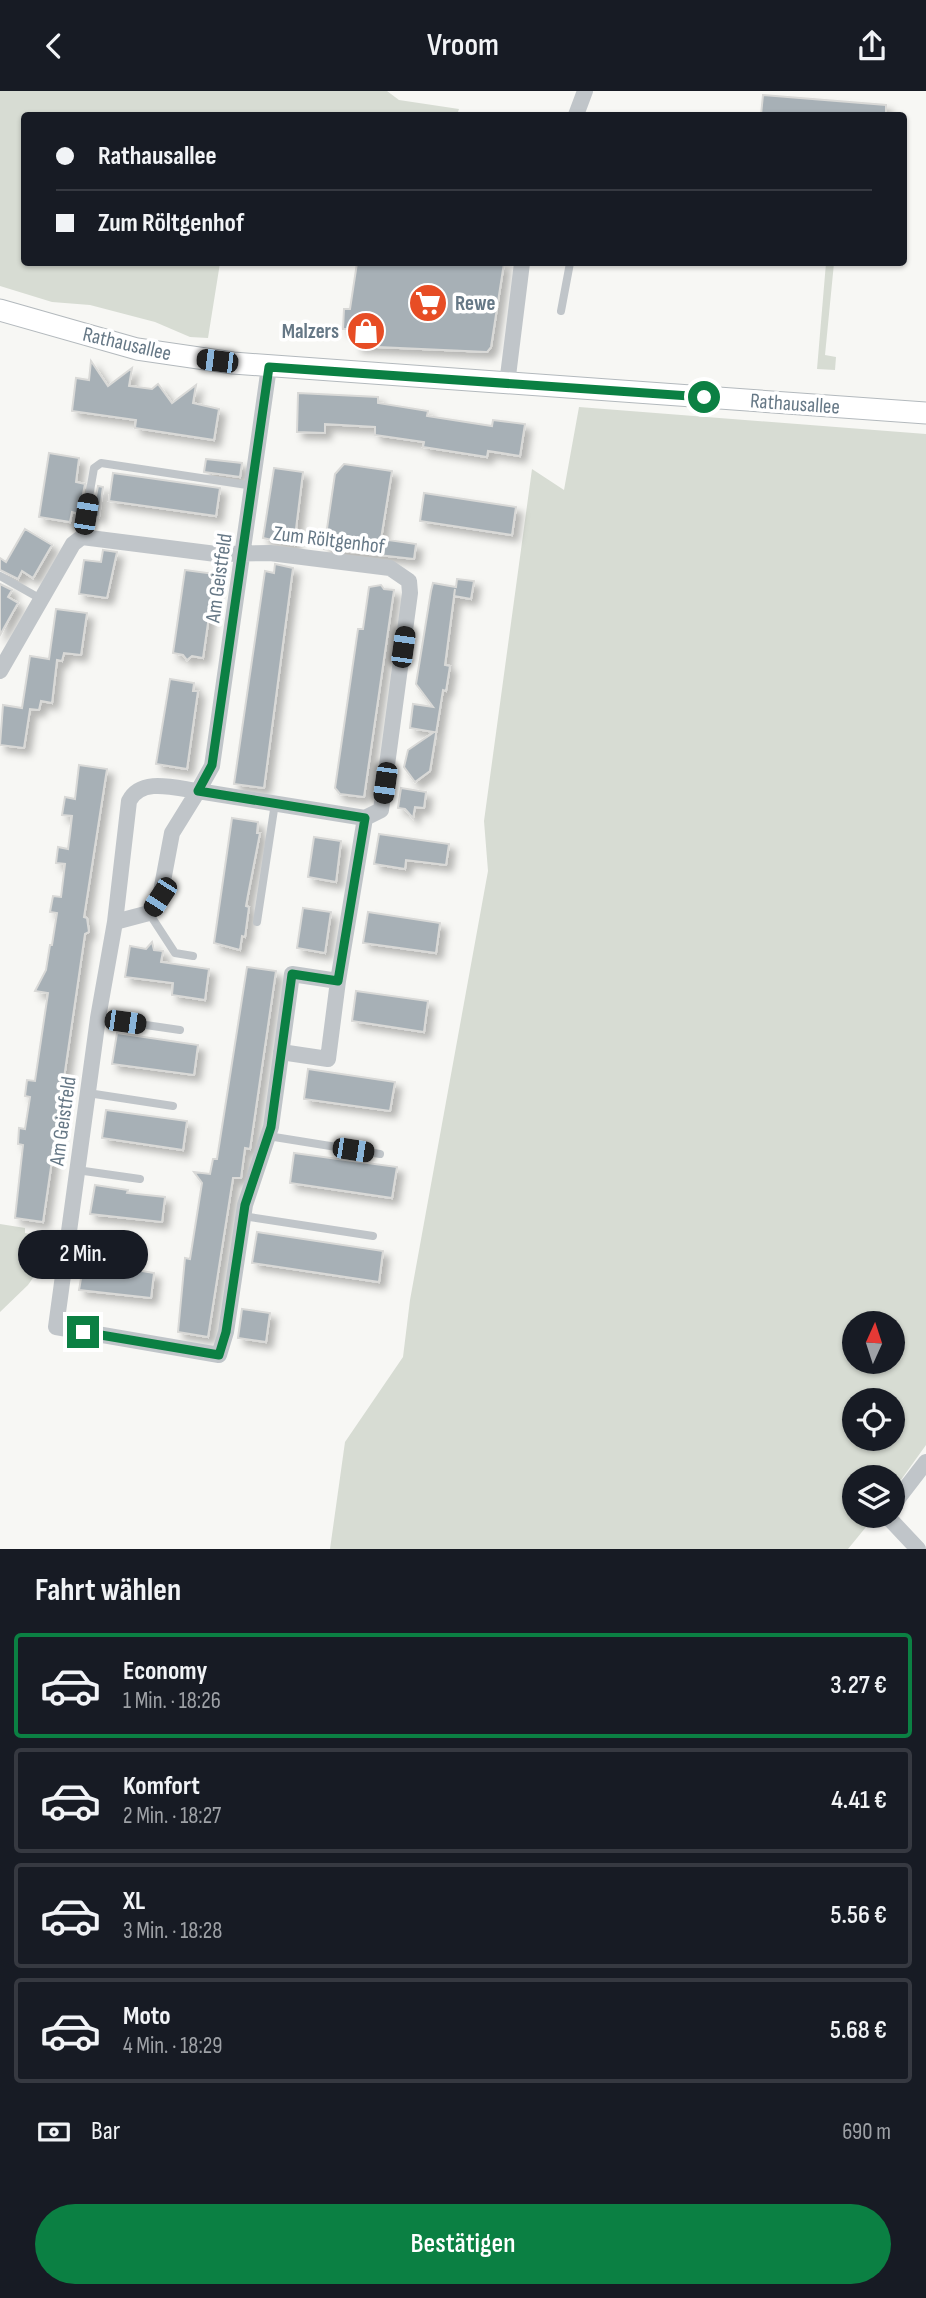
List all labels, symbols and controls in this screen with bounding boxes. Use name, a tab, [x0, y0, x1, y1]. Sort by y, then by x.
text: Vroom	[427, 26, 499, 65]
icon: back	[35, 27, 73, 65]
icon: share	[853, 27, 891, 65]
text: Rathausallee	[98, 141, 217, 172]
text: Zum Röltgenhof	[98, 208, 244, 239]
supermarket icon: Rewe	[407, 282, 449, 324]
place label: Rewe	[455, 291, 496, 316]
shop icon: Malzers	[345, 310, 387, 352]
place label: Malzers	[282, 319, 339, 344]
street label: Rathausallee	[80, 322, 174, 366]
car	[195, 348, 240, 374]
route start	[688, 381, 720, 413]
street label: Rathausallee	[749, 388, 841, 420]
car	[73, 492, 100, 536]
street label: Zum Röltgenhof	[272, 521, 387, 559]
street label: Am Geistfeld	[200, 532, 238, 625]
car	[390, 625, 417, 669]
car	[372, 761, 399, 805]
car	[140, 874, 181, 920]
car	[103, 1009, 148, 1035]
street label: Am Geistfeld	[44, 1075, 82, 1168]
car	[331, 1136, 376, 1164]
callout: 2 Min.	[18, 1231, 148, 1279]
text: 2 Min.	[59, 1240, 107, 1268]
north arrow	[842, 1311, 905, 1374]
map controls	[842, 1311, 905, 1528]
route end	[67, 1316, 99, 1348]
button: locate	[842, 1388, 905, 1451]
button: layers	[842, 1465, 905, 1528]
text: Fahrt wählen	[35, 1571, 181, 1610]
icon: car	[39, 1654, 102, 1717]
text: Economy	[123, 1656, 207, 1687]
text: 3.27 €	[830, 1670, 887, 1701]
text: 1 Min. · 18:26	[123, 1687, 221, 1715]
icon: car	[39, 1769, 102, 1832]
text: Komfort	[123, 1771, 200, 1802]
text: 4.41 €	[831, 1785, 887, 1816]
text: 2 Min. · 18:27	[123, 1802, 221, 1830]
icon: car	[39, 1884, 102, 1947]
text: XL	[123, 1886, 145, 1917]
text: 5.56 €	[830, 1900, 887, 1931]
text: 3 Min. · 18:28	[123, 1917, 222, 1945]
icon: car	[39, 1999, 102, 2062]
text: Moto	[123, 2001, 171, 2032]
text: 5.68 €	[830, 2015, 887, 2046]
text: 4 Min. · 18:29	[123, 2032, 222, 2060]
icon: cash	[35, 2113, 73, 2151]
text: Bar	[91, 2116, 120, 2147]
text: 690 m	[842, 2118, 891, 2146]
button: Bestätigen	[35, 2204, 891, 2284]

